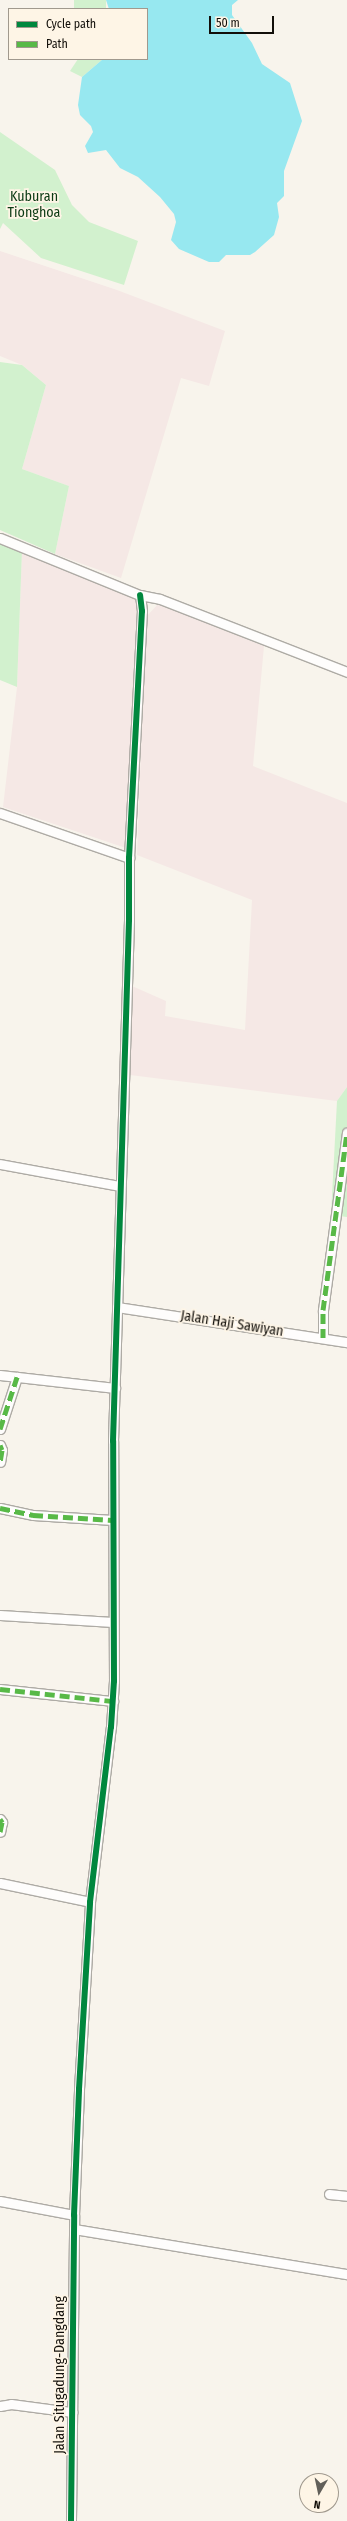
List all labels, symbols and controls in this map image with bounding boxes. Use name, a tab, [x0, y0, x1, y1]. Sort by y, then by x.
legend	[8, 8, 148, 60]
scale bar	[211, 8, 276, 34]
text: 50 m	[216, 16, 240, 30]
text: Cycle path	[46, 17, 96, 31]
text: Path	[46, 37, 68, 51]
park label: Kuburan Tionghoa	[8, 189, 60, 222]
street label: Jalan Haji Sawiyan	[179, 1308, 285, 1340]
street label: Jalan Situgadung-Dangdang	[52, 2296, 68, 2454]
north arrow	[299, 2473, 339, 2513]
text: N	[313, 2497, 321, 2511]

